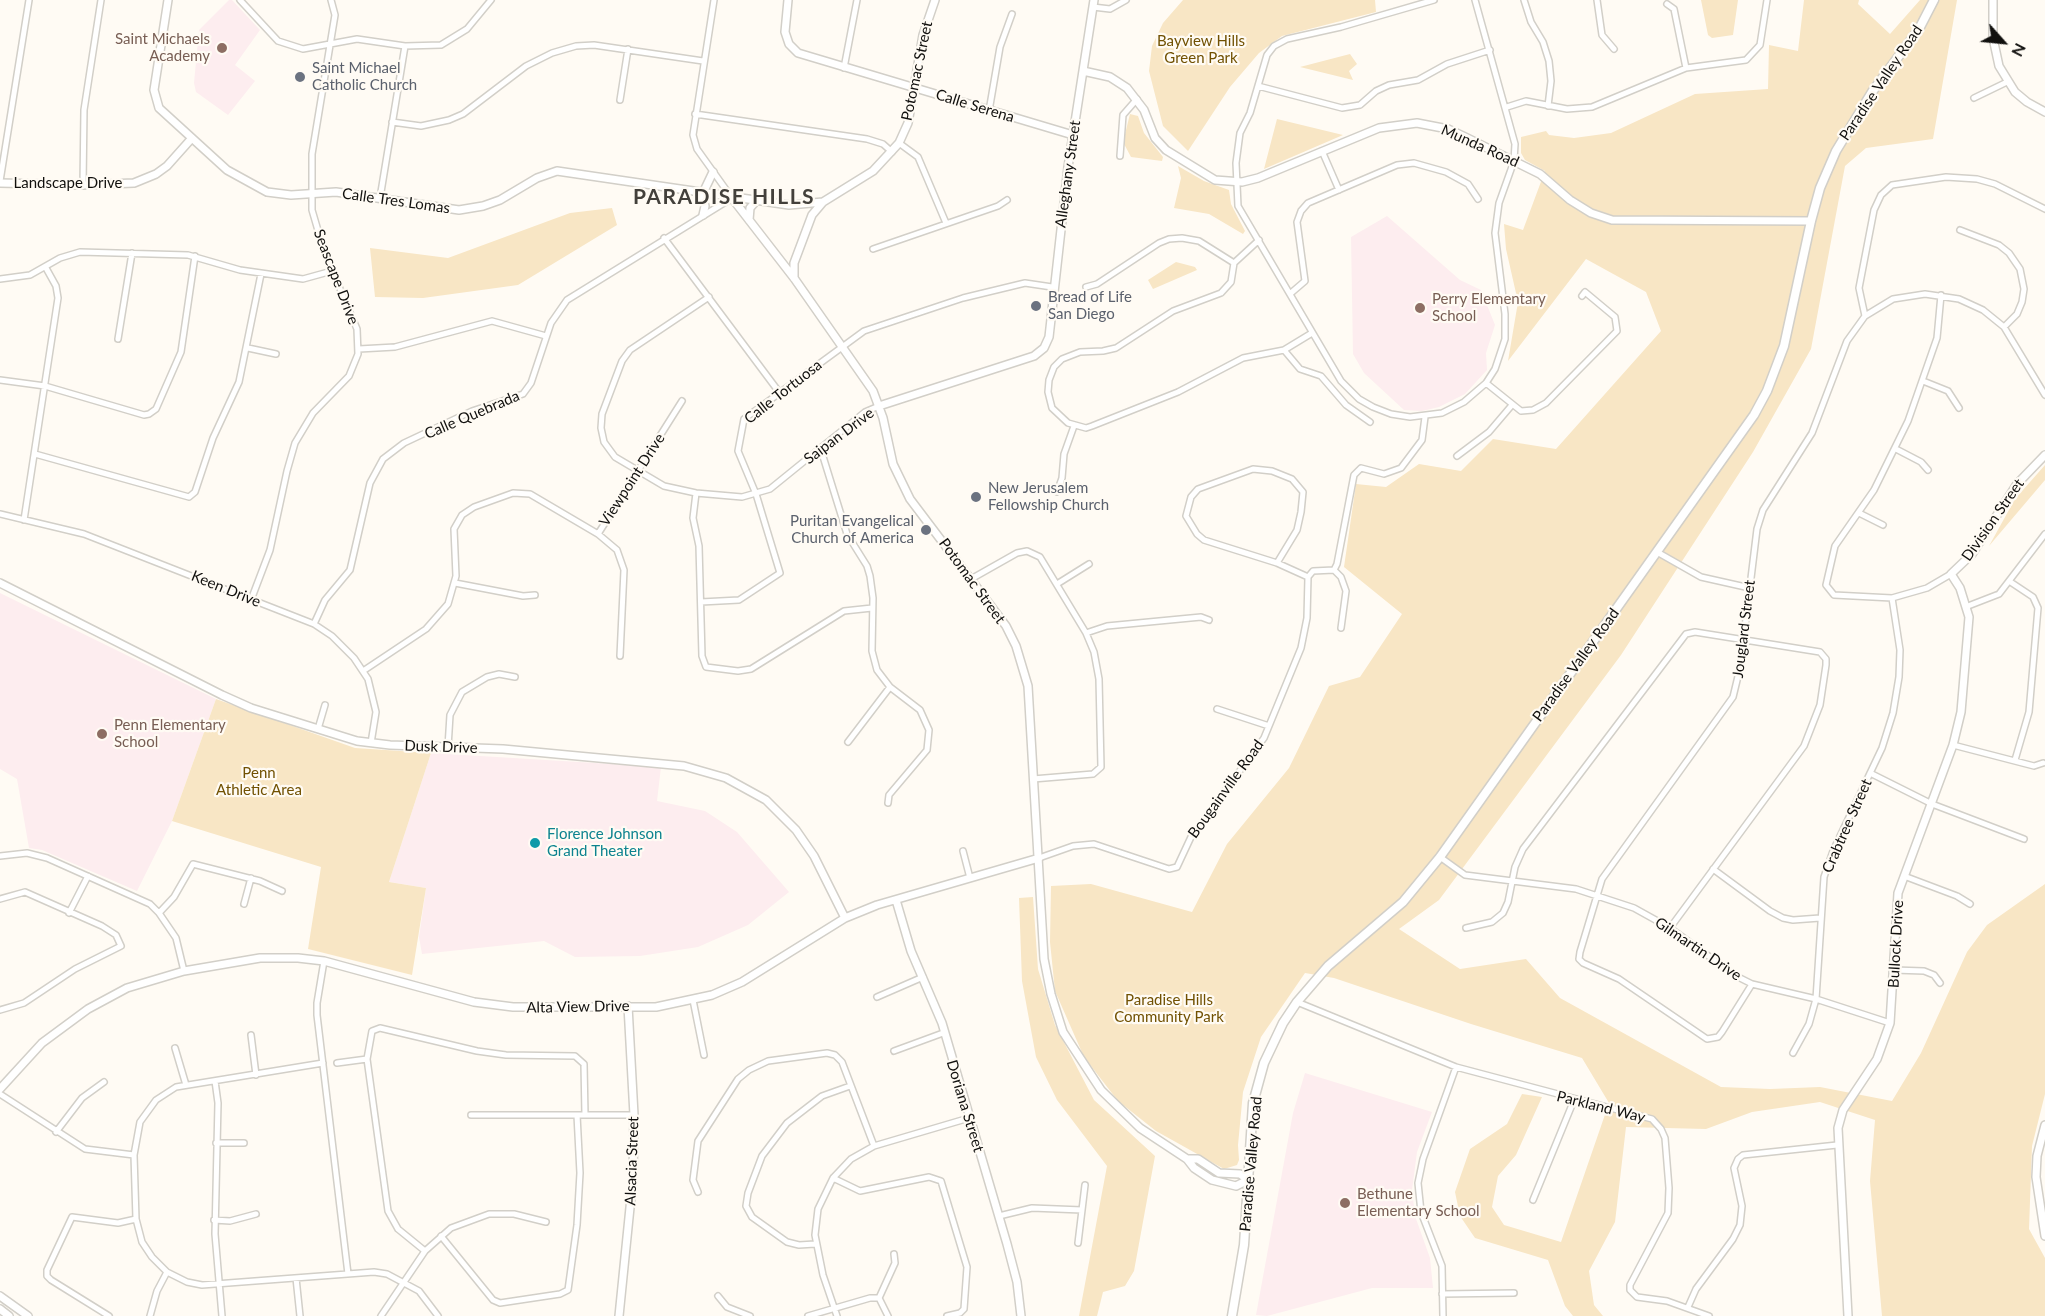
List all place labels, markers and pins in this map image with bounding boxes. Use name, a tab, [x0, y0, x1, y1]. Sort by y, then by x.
place label: Saint Michaels Academy	[115, 30, 210, 65]
marker: Saint Michaels Academy	[215, 41, 229, 55]
place label: Saint Michael Catholic Church	[312, 59, 417, 94]
marker: Saint Michael Catholic Church	[293, 70, 307, 84]
place label: Bread of Life San Diego	[1048, 288, 1132, 323]
place label: Perry Elementary School	[1432, 290, 1546, 325]
marker: Bread of Life San Diego	[1029, 299, 1043, 313]
marker: Perry Elementary School	[1413, 301, 1427, 315]
place label: New Jerusalem Fellowship Church	[988, 479, 1109, 514]
marker: New Jerusalem Fellowship Church	[969, 490, 983, 504]
place label: Puritan Evangelical Church of America	[790, 512, 914, 547]
marker: Puritan Evangelical Church of America	[919, 523, 933, 537]
place label: Penn Elementary School	[114, 716, 226, 751]
marker: Penn Elementary School	[95, 727, 109, 741]
place label: Florence Johnson Grand Theater	[547, 825, 662, 860]
marker: Florence Johnson Grand Theater	[528, 836, 542, 850]
place label: Bethune Elementary School	[1357, 1185, 1480, 1220]
marker: Bethune Elementary School	[1338, 1196, 1352, 1210]

